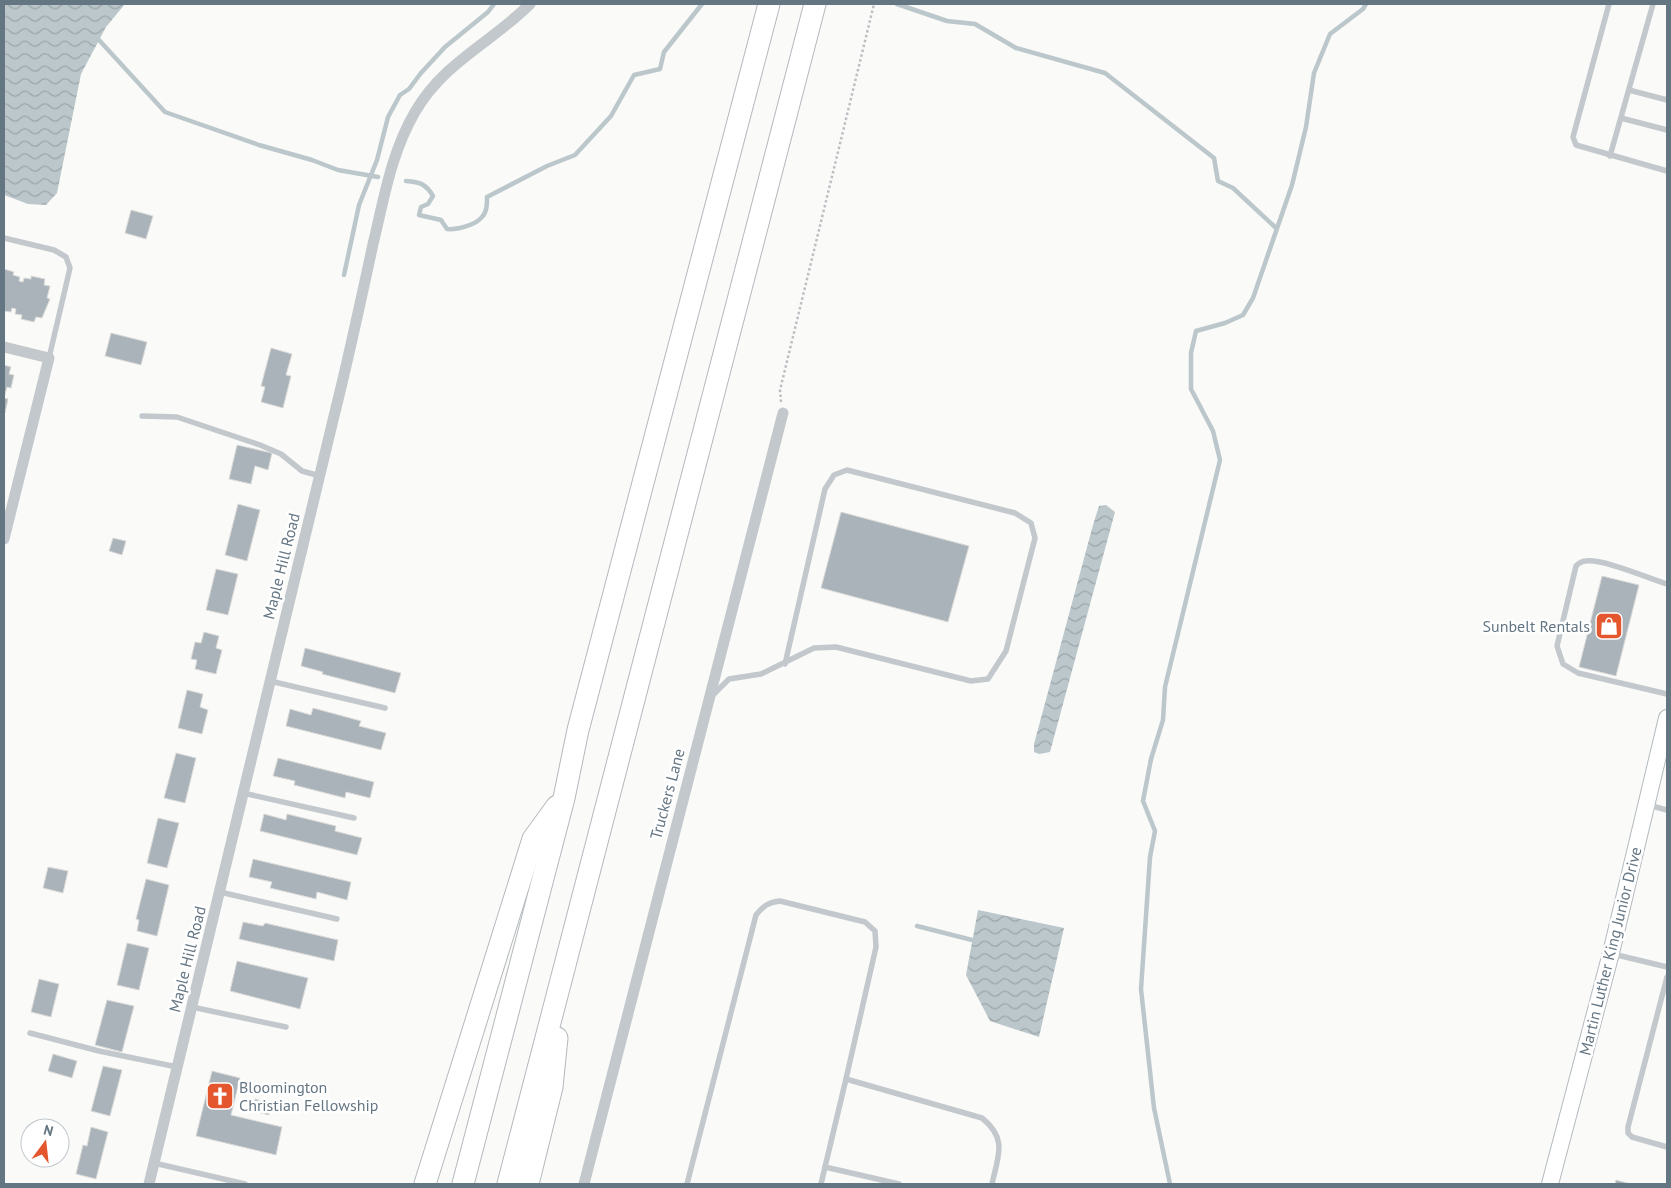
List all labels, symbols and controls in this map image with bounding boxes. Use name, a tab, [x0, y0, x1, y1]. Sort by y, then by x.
street label: Maple Hill Road	[258, 511, 304, 621]
shop icon: Sunbelt Rentals	[1594, 611, 1624, 641]
place label: Sunbelt Rentals	[1483, 616, 1590, 636]
street label: Truckers Lane	[645, 746, 689, 842]
street label: Martin Luther King Junior Drive	[1574, 845, 1646, 1057]
street label: Maple Hill Road	[164, 904, 210, 1014]
place label: Bloomington Christian Fellowship	[239, 1077, 378, 1115]
church icon: Bloomington Christian Fellowship	[205, 1081, 235, 1111]
north arrow	[20, 1118, 70, 1168]
text: N	[42, 1121, 55, 1140]

